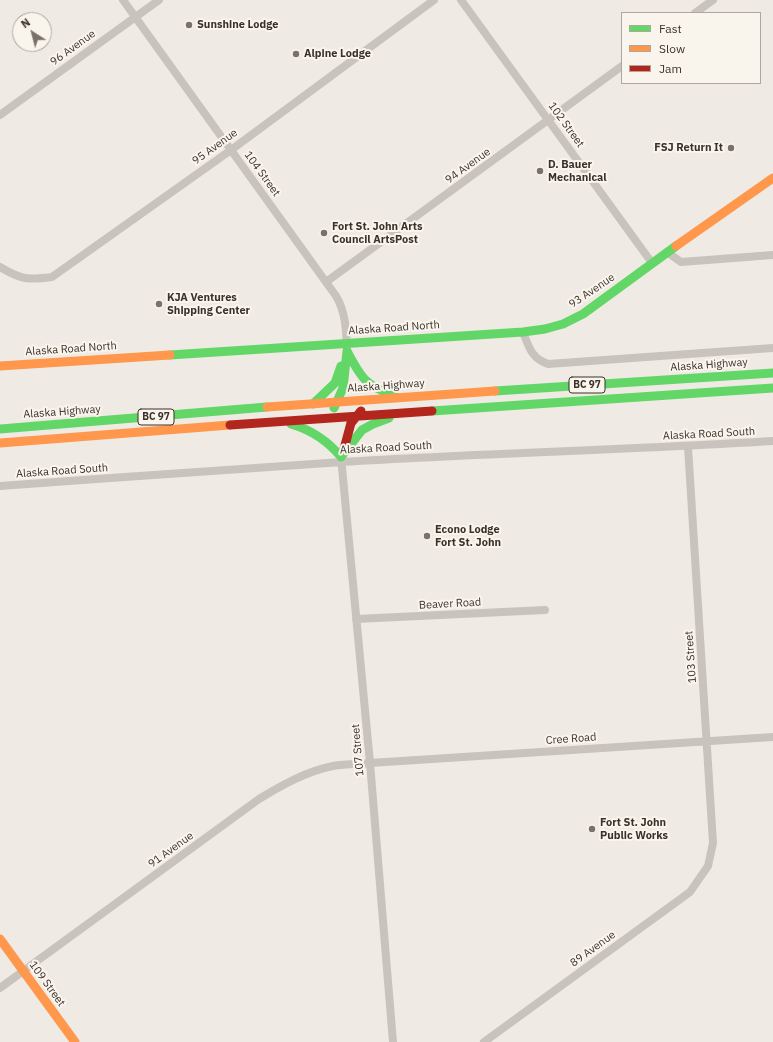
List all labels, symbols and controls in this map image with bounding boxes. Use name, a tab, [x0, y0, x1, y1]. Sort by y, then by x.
north arrow	[12, 12, 52, 52]
legend	[621, 12, 761, 84]
text: N	[18, 15, 33, 31]
place label: Sunshine Lodge	[197, 18, 278, 32]
marker: Sunshine Lodge	[184, 20, 194, 30]
text: Fast	[659, 21, 682, 36]
street label: 96 Avenue	[48, 27, 98, 69]
text: Slow	[659, 41, 685, 56]
place label: Alpine Lodge	[304, 47, 371, 61]
marker: Alpine Lodge	[291, 49, 301, 59]
text: Jam	[659, 61, 682, 76]
street label: 102 Street	[545, 100, 587, 150]
street label: 95 Avenue	[190, 126, 240, 168]
place label: FSJ Return It	[654, 141, 723, 155]
marker: FSJ Return It	[726, 143, 736, 153]
street label: 94 Avenue	[443, 145, 493, 187]
street label: 104 Street	[241, 149, 283, 199]
place label: D. Bauer Mechanical	[548, 158, 607, 184]
marker: D. Bauer Mechanical	[535, 166, 545, 176]
place label: Fort St. John Arts Council ArtsPost	[332, 220, 422, 246]
marker: Fort St. John Arts Council ArtsPost	[319, 228, 329, 238]
street label: 93 Avenue	[567, 271, 617, 311]
place label: KJA Ventures Shipping Center	[167, 291, 250, 317]
marker: KJA Ventures Shipping Center	[154, 299, 164, 309]
street label: Alaska Road North	[348, 318, 440, 338]
street label: Alaska Road North	[25, 339, 117, 359]
street label: Alaska Highway	[670, 356, 748, 374]
street label: Alaska Highway	[347, 377, 425, 395]
road number: BC 97	[569, 377, 605, 393]
street label: Alaska Highway	[23, 403, 101, 421]
road number: BC 97	[138, 409, 174, 425]
street label: Alaska Road South	[663, 425, 755, 443]
street label: Alaska Road South	[340, 439, 432, 457]
street label: Alaska Road South	[16, 461, 108, 481]
place label: Econo Lodge Fort St. John	[435, 523, 501, 549]
marker: Econo Lodge Fort St. John	[422, 531, 432, 541]
street label: Beaver Road	[419, 596, 481, 612]
street label: 103 Street	[683, 630, 699, 684]
street label: 107 Street	[349, 723, 367, 777]
street label: Cree Road	[545, 731, 597, 747]
place label: Fort St. John Public Works	[600, 816, 668, 842]
marker: Fort St. John Public Works	[587, 824, 597, 834]
street label: 91 Avenue	[146, 829, 196, 871]
street label: 89 Avenue	[568, 928, 618, 970]
street label: 109 Street	[26, 959, 68, 1009]

